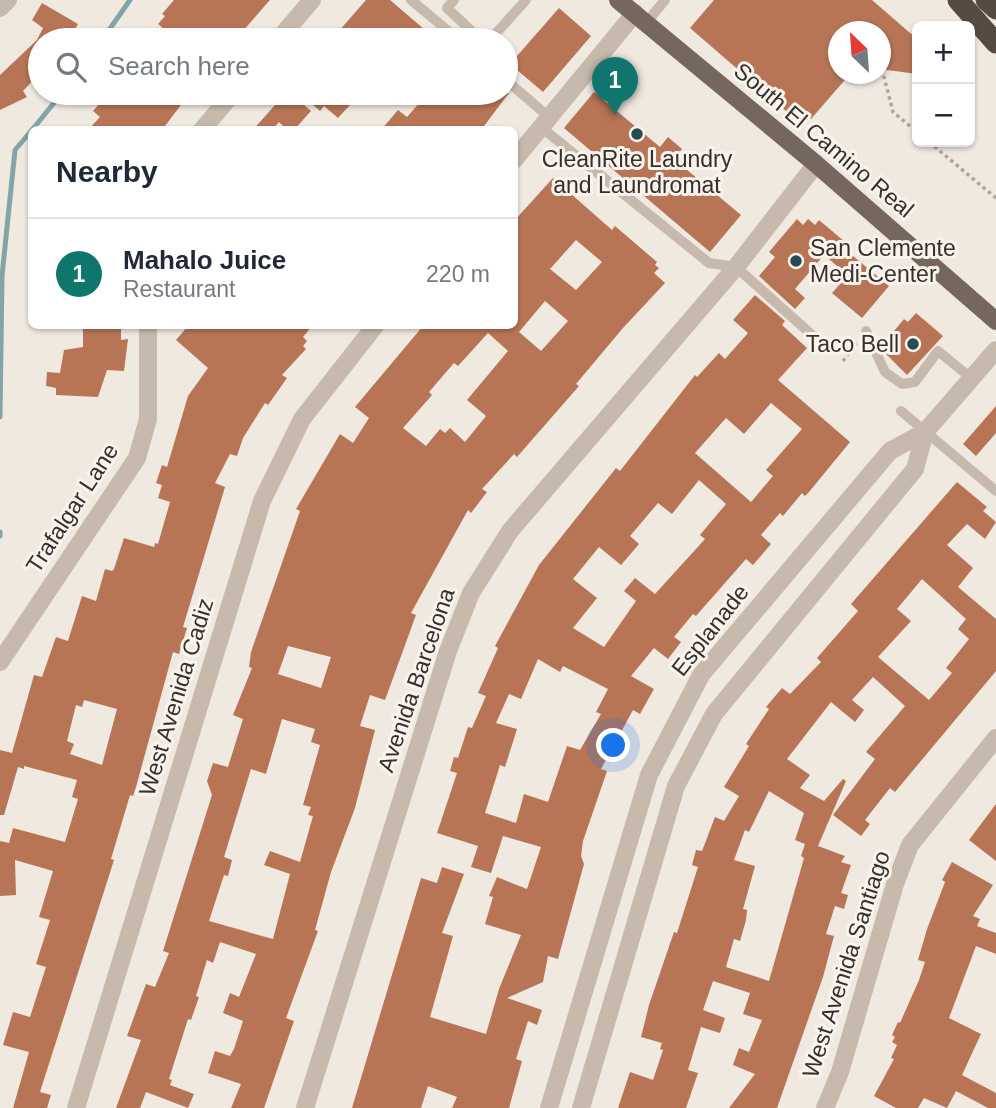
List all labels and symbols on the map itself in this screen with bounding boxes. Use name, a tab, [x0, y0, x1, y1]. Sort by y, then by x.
north arrow	[828, 21, 891, 84]
pin: 1	[592, 57, 638, 115]
street label: South El Camino Real	[729, 57, 919, 223]
marker: CleanRite Laundry and Laundromat	[629, 126, 645, 142]
place label: CleanRite Laundry and Laundromat	[542, 146, 733, 198]
place label: San Clemente Medi-Center	[810, 235, 956, 287]
marker: San Clemente Medi-Center	[788, 253, 804, 269]
place label: Taco Bell	[806, 331, 899, 357]
marker: Taco Bell	[905, 336, 921, 352]
street label: Trafalgar Lane	[21, 439, 123, 577]
street label: Esplanade	[666, 579, 754, 681]
street label: Avenida Barcelona	[372, 584, 460, 775]
street label: West Avenida Cadiz	[134, 595, 218, 799]
your location	[596, 728, 630, 762]
street label: West Avenida Santiago	[797, 847, 895, 1081]

